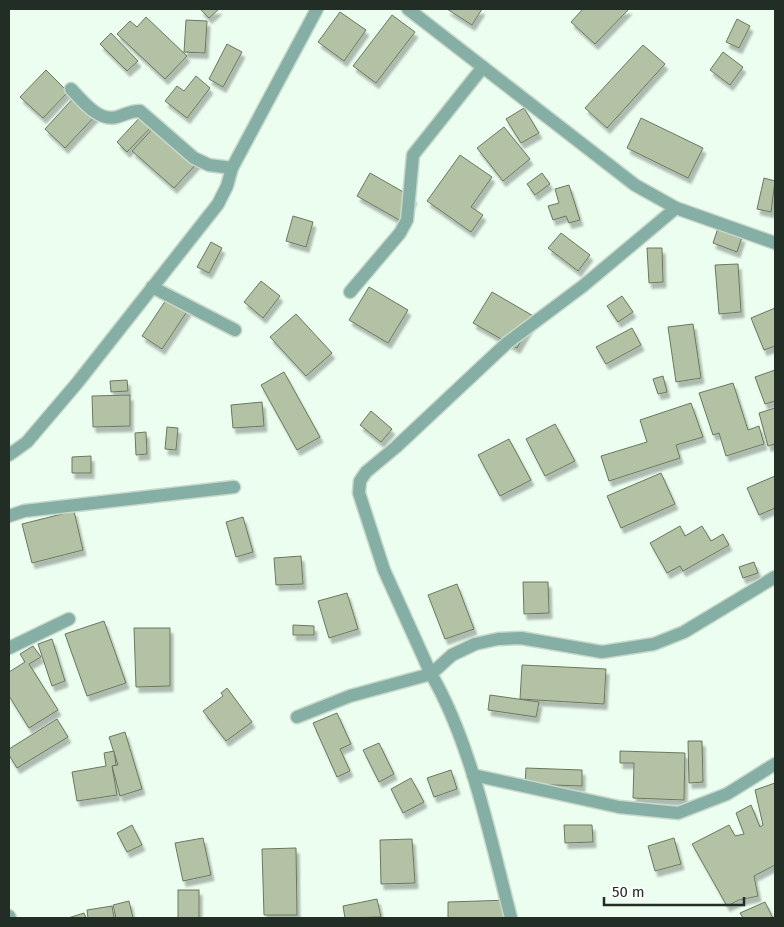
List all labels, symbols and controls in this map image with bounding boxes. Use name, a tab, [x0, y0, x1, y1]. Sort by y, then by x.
scale bar	[604, 874, 744, 906]
text: 50 m	[612, 883, 645, 901]

